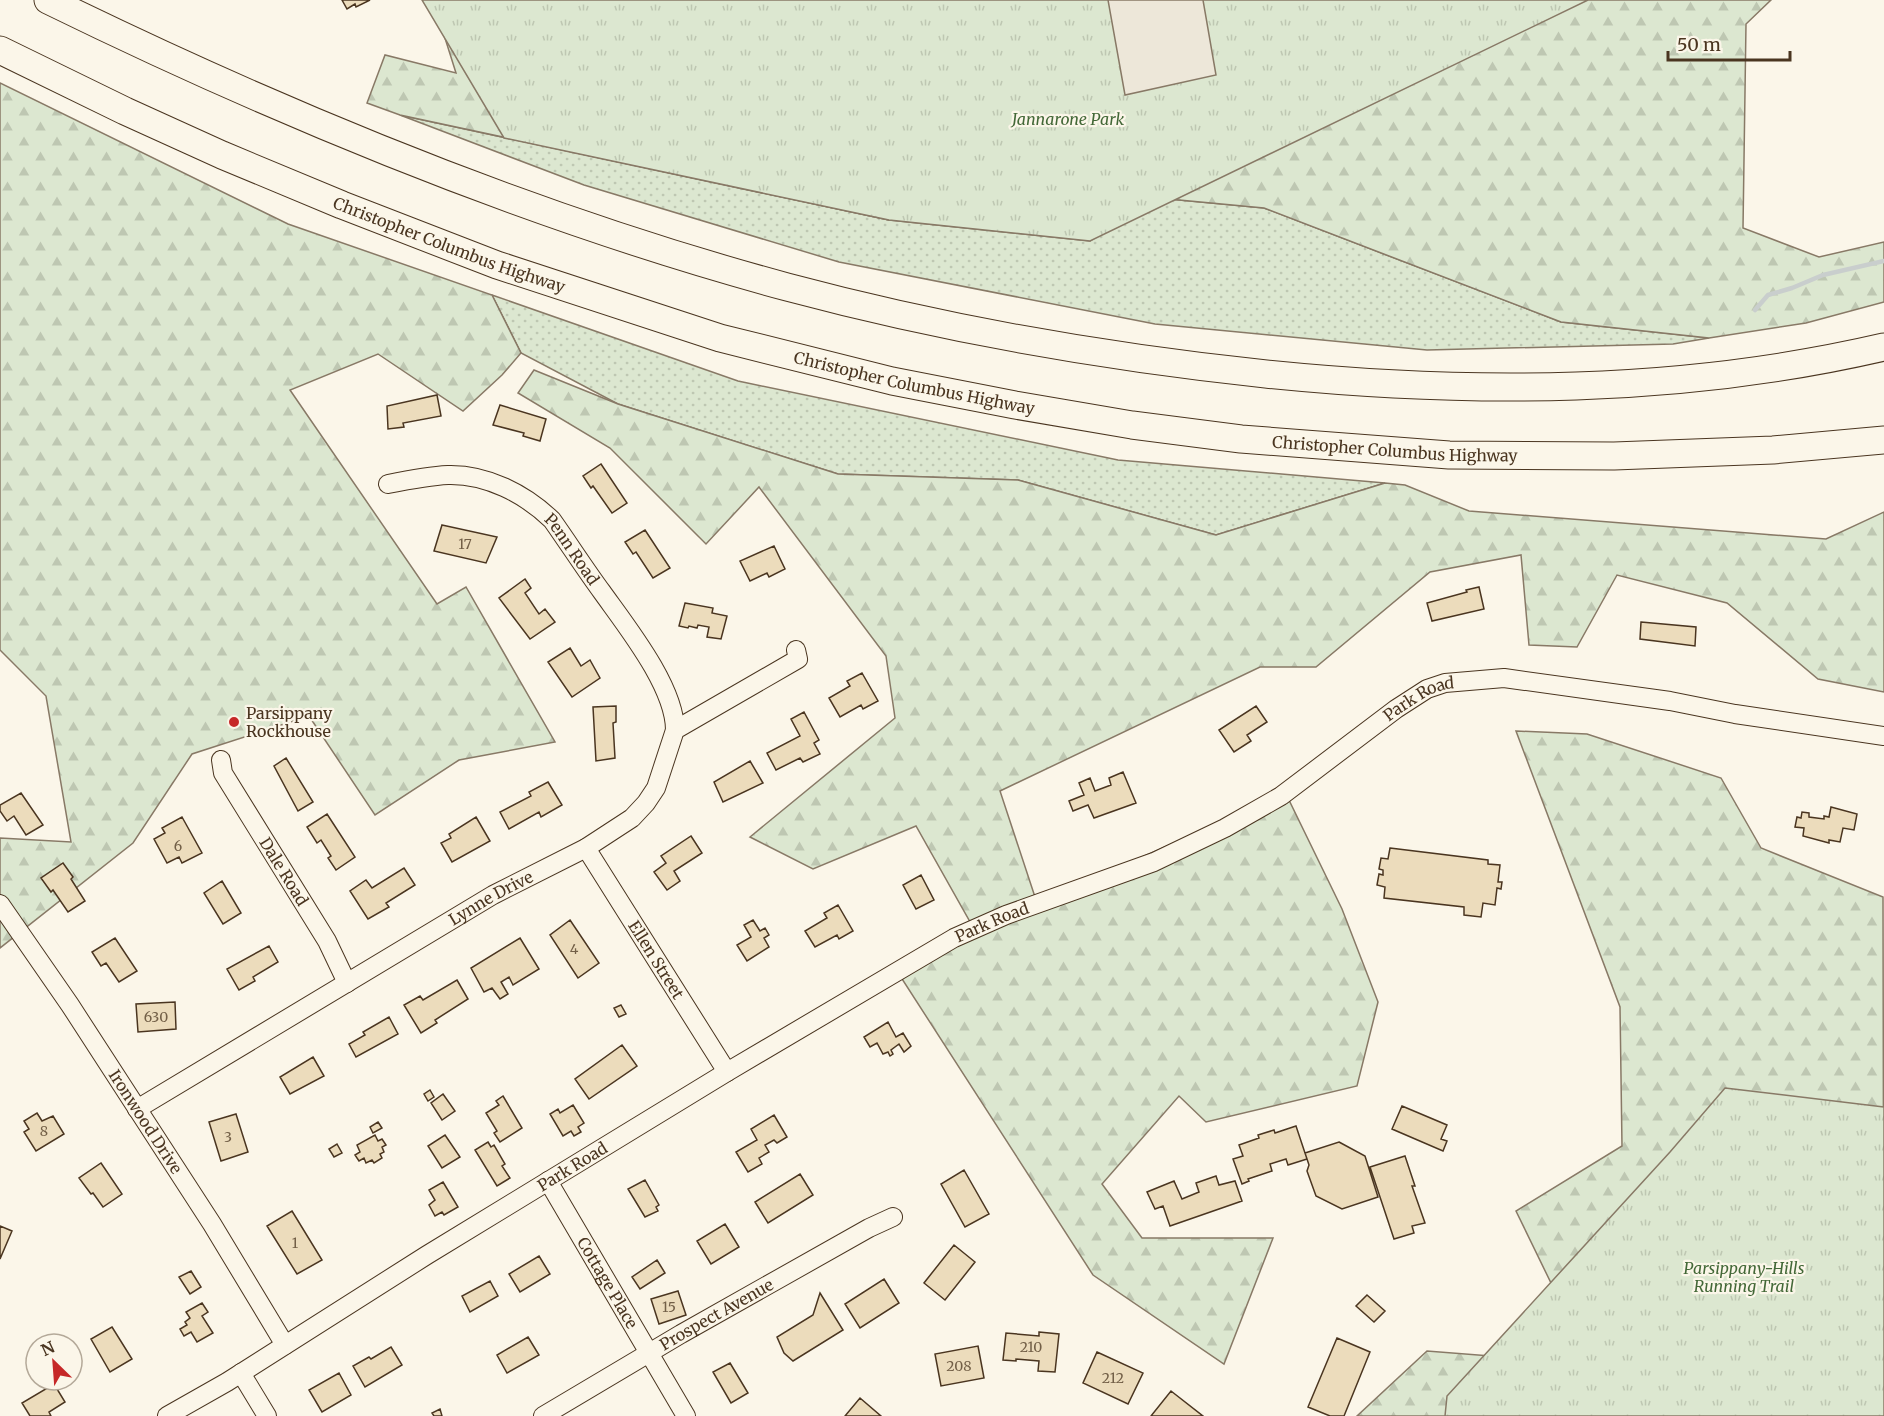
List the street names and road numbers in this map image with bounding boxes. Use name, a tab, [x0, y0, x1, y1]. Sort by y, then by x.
street label: Christopher Columbus Highway	[330, 192, 568, 297]
street label: Christopher Columbus Highway	[792, 347, 1037, 418]
street label: Christopher Columbus Highway	[1272, 431, 1518, 465]
street label: Penn Road	[541, 509, 604, 589]
street label: Park Road	[1379, 672, 1455, 725]
street label: Dale Road	[255, 834, 313, 910]
street label: Lynne Drive	[445, 867, 536, 929]
street label: Park Road	[952, 898, 1032, 946]
street label: Ellen Street	[624, 917, 689, 1003]
street label: Ironwood Drive	[105, 1066, 187, 1178]
street label: Park Road	[534, 1137, 611, 1195]
street label: Cottage Place	[573, 1233, 642, 1332]
street label: Prospect Avenue	[656, 1274, 777, 1354]

